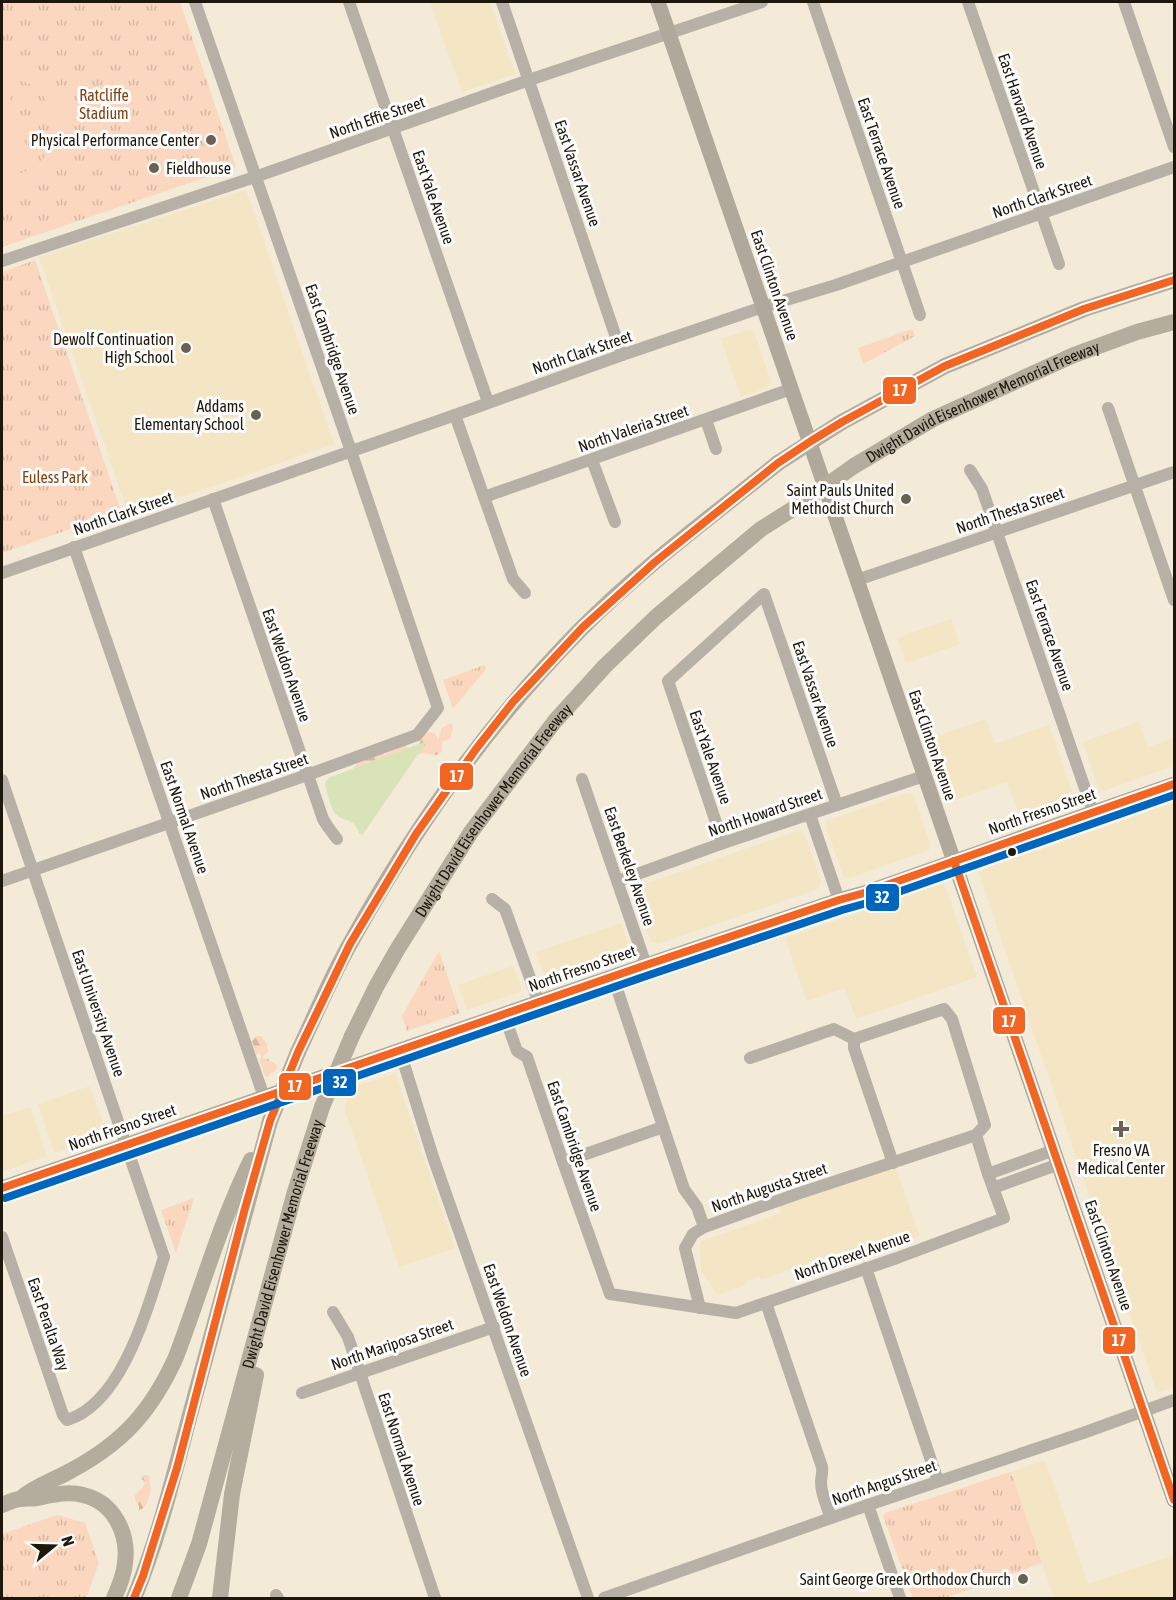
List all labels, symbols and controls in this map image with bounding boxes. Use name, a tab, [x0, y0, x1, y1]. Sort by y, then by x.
street label: East Harvard Avenue	[995, 51, 1051, 171]
park label: Ratcliffe Stadium	[79, 86, 129, 122]
street label: North Effie Street	[327, 92, 427, 142]
street label: East Terrace Avenue	[855, 95, 909, 211]
street label: East Vassar Avenue	[551, 117, 605, 229]
place label: Physical Performance Center	[31, 131, 199, 150]
marker: Physical Performance Center	[204, 133, 218, 147]
street label: East Yale Avenue	[410, 148, 458, 246]
place label: Fieldhouse	[166, 159, 231, 177]
marker: Fieldhouse	[147, 161, 161, 175]
street label: North Clark Street	[990, 170, 1094, 221]
street label: East Clinton Avenue	[748, 227, 802, 343]
street label: East Cambridge Avenue	[301, 281, 364, 417]
street label: North Clark Street	[530, 326, 634, 377]
place label: Dewolf Continuation High School	[53, 330, 175, 367]
street label: Dwight David Eisenhower Memorial Freeway	[862, 337, 1103, 466]
marker: Dewolf Continuation High School	[179, 341, 193, 355]
line badge: 17	[882, 376, 917, 405]
text: 17	[892, 381, 908, 399]
place label: Addams Elementary School	[134, 397, 245, 434]
street label: North Valeria Street	[576, 401, 691, 455]
marker: Addams Elementary School	[249, 408, 263, 422]
park label: Euless Park	[22, 468, 88, 486]
place label: Saint Pauls United Methodist Church	[787, 481, 894, 517]
street label: North Thesta Street	[954, 483, 1067, 537]
street label: North Clark Street	[71, 487, 175, 538]
marker: Saint Pauls United Methodist Church	[899, 492, 913, 506]
street label: East Terrace Avenue	[1023, 577, 1077, 693]
street label: East Weldon Avenue	[259, 606, 315, 724]
street label: East Vassar Avenue	[789, 638, 843, 750]
street label: East Clinton Avenue	[906, 687, 960, 803]
street label: Dwight David Eisenhower Memorial Freeway	[411, 699, 576, 920]
street label: East Yale Avenue	[687, 708, 735, 806]
street label: North Thesta Street	[198, 749, 311, 803]
street label: East Normal Avenue	[157, 758, 213, 876]
line badge: 17	[439, 762, 474, 791]
text: 17	[449, 767, 465, 785]
street label: North Howard Street	[706, 784, 825, 840]
street label: North Fresno Street	[986, 784, 1098, 838]
street label: East Berkeley Avenue	[600, 804, 659, 928]
unlabelled marker	[1006, 846, 1018, 858]
line badge: 32	[865, 883, 900, 912]
text: 32	[874, 888, 890, 906]
street label: North Fresno Street	[526, 941, 638, 995]
street label: East University Avenue	[68, 947, 129, 1079]
line badge: 17	[992, 1006, 1026, 1035]
text: 17	[1001, 1012, 1017, 1030]
line badge: 32	[322, 1068, 357, 1097]
line badge: 17	[278, 1072, 312, 1101]
text: 32	[332, 1073, 348, 1091]
text: 17	[287, 1077, 303, 1095]
street label: East Cambridge Avenue	[543, 1078, 606, 1214]
street label: North Fresno Street	[66, 1100, 178, 1154]
street label: Dwight David Eisenhower Memorial Freeway	[238, 1117, 328, 1370]
marker: Fresno VA Medical Center	[1112, 1120, 1130, 1138]
place label: Fresno VA Medical Center	[1077, 1141, 1165, 1177]
street label: North Augusta Street	[709, 1159, 830, 1216]
street label: East Clinton Avenue	[1082, 1197, 1136, 1313]
street label: North Drexel Avenue	[792, 1227, 912, 1283]
street label: East Weldon Avenue	[480, 1261, 536, 1379]
street label: East Peralta Way	[24, 1275, 73, 1374]
street label: North Mariposa Street	[328, 1315, 456, 1374]
line badge: 17	[1102, 1326, 1136, 1355]
text: 17	[1111, 1331, 1127, 1349]
street label: East Normal Avenue	[375, 1390, 429, 1508]
street label: North Angus Street	[829, 1456, 939, 1509]
north arrow	[24, 1516, 84, 1576]
text: N	[58, 1534, 78, 1549]
place label: Saint George Greek Orthodox Church	[800, 1570, 1011, 1589]
marker: Saint George Greek Orthodox Church	[1016, 1572, 1030, 1586]

